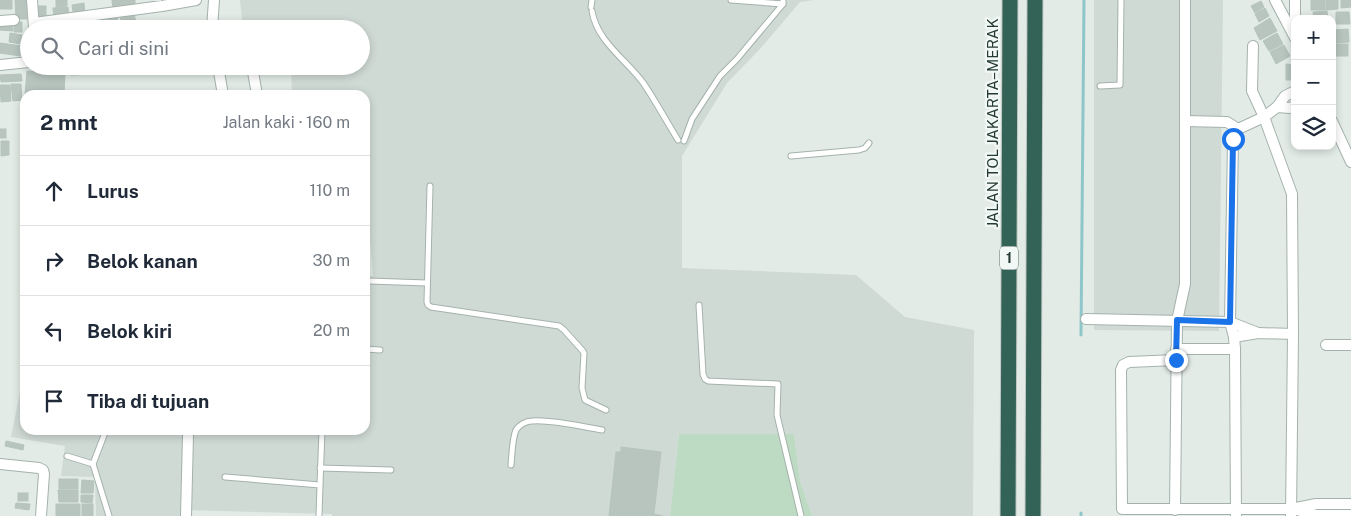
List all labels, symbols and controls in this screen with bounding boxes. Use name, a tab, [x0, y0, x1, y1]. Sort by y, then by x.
map controls	[1291, 15, 1336, 150]
button: +	[1291, 15, 1336, 60]
street label: JALAN TOL JAKARTA–MERAK	[984, 18, 1001, 228]
search box	[20, 20, 370, 75]
icon: search	[38, 34, 66, 62]
text: Cari di sini	[78, 37, 169, 59]
button: −	[1291, 60, 1336, 105]
button: layers	[1291, 105, 1336, 150]
text: 2 mnt	[40, 110, 98, 135]
text: Jalan kaki · 160 m	[222, 113, 350, 132]
route start	[1222, 128, 1245, 151]
icon: ahead	[40, 177, 68, 205]
text: Lurus	[87, 180, 139, 202]
text: 110 m	[309, 181, 350, 200]
icon: right	[40, 247, 68, 275]
road number: 1	[1000, 247, 1018, 270]
text: Belok kanan	[87, 250, 198, 272]
text: 30 m	[313, 251, 350, 270]
icon: left	[40, 317, 68, 345]
text: Belok kiri	[87, 320, 172, 342]
text: 20 m	[313, 321, 350, 340]
route end	[1165, 349, 1188, 372]
icon: arrive	[40, 387, 68, 415]
text: Tiba di tujuan	[87, 390, 209, 412]

